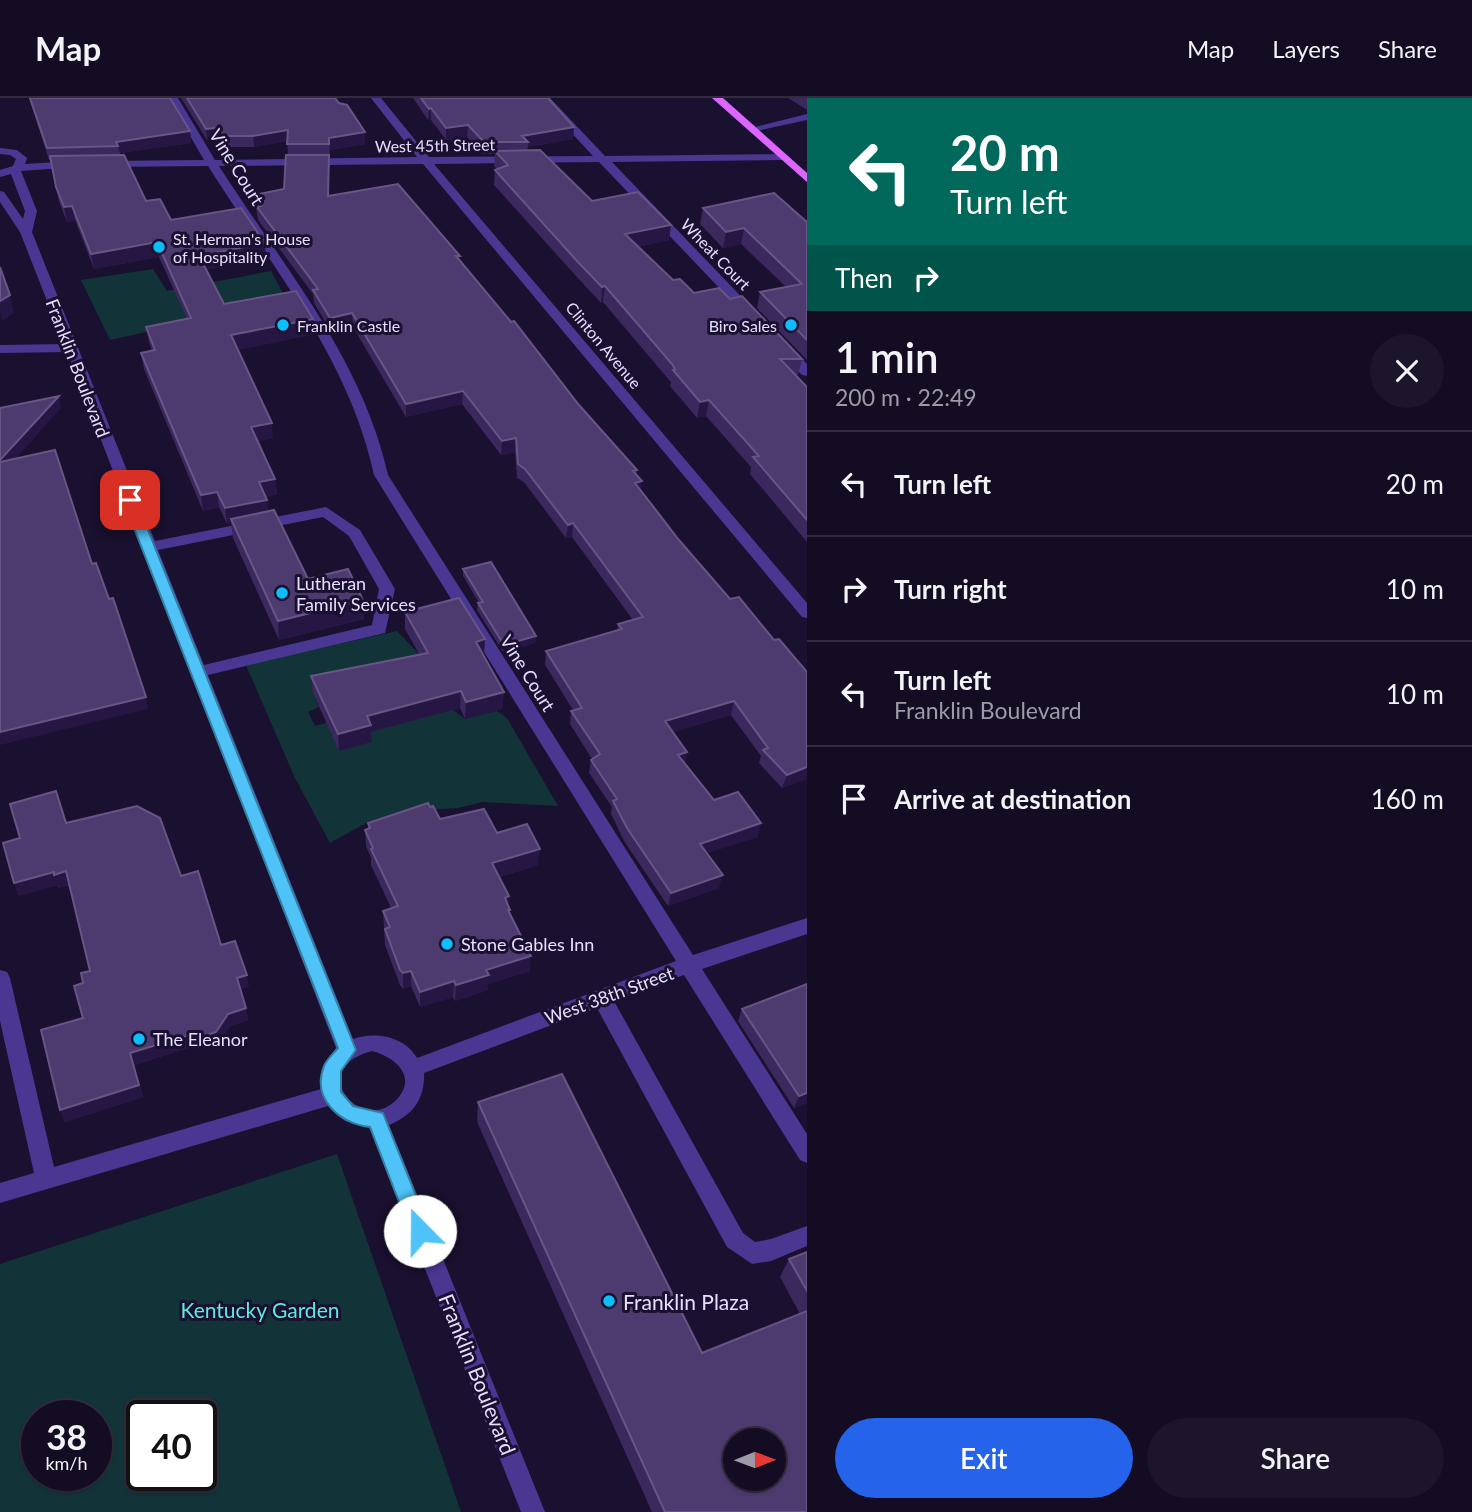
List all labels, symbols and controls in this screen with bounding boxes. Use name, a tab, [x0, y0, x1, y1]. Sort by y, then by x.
text: Map	[35, 28, 101, 68]
text: Map	[1187, 34, 1234, 63]
text: Layers	[1272, 34, 1340, 63]
text: Share	[1378, 34, 1437, 63]
text: 20 m	[950, 123, 1060, 181]
street label: Vine Court	[205, 125, 269, 210]
icon: left	[835, 126, 926, 217]
street label: West 45th Street	[375, 134, 496, 156]
text: Turn left	[950, 182, 1067, 221]
street label: Wheat Court	[677, 214, 755, 294]
place label: St. Herman's House of Hospitality	[173, 229, 311, 266]
marker: St. Herman's House of Hospitality	[151, 239, 167, 255]
icon: right	[907, 259, 945, 297]
text: Then	[835, 262, 893, 294]
street label: Franklin Boulevard	[41, 296, 115, 440]
street label: Clinton Avenue	[562, 298, 646, 392]
place label: Franklin Castle	[297, 316, 400, 335]
place label: Biro Sales	[709, 316, 777, 335]
marker: Franklin Castle	[275, 317, 291, 333]
marker: Biro Sales	[783, 317, 799, 333]
text: 1 min	[835, 332, 939, 382]
button: close	[1370, 334, 1444, 408]
text: 200 m · 22:49	[835, 383, 977, 411]
icon: left	[835, 465, 873, 503]
text: Turn left	[894, 468, 991, 500]
text: 20 m	[1386, 468, 1444, 500]
pin	[100, 470, 160, 530]
icon: arrive	[111, 481, 149, 519]
icon: right	[835, 570, 873, 608]
place label: Lutheran Family Services	[296, 572, 416, 615]
text: Turn right	[894, 573, 1007, 605]
text: 10 m	[1386, 573, 1444, 605]
marker: Lutheran Family Services	[274, 585, 290, 601]
street label: Vine Court	[496, 631, 560, 716]
text: Turn left	[894, 664, 991, 696]
icon: left	[835, 675, 873, 713]
text: 10 m	[1386, 678, 1444, 710]
text: Franklin Boulevard	[894, 696, 1082, 724]
icon: arrive	[835, 780, 873, 818]
text: Arrive at destination	[894, 783, 1131, 815]
text: 160 m	[1371, 783, 1444, 815]
place label: Stone Gables Inn	[461, 933, 594, 955]
marker: Stone Gables Inn	[439, 936, 455, 952]
street label: West 38th Street	[542, 961, 677, 1028]
place label: The Eleanor	[153, 1028, 248, 1050]
marker: The Eleanor	[131, 1031, 147, 1047]
position arrow	[383, 1194, 457, 1268]
place label: Franklin Plaza	[623, 1289, 749, 1314]
street label: Franklin Boulevard	[434, 1290, 522, 1458]
marker: Franklin Plaza	[601, 1293, 617, 1309]
park label: Kentucky Garden	[181, 1297, 339, 1322]
speed limit sign: 40	[126, 1400, 217, 1491]
text: 38	[46, 1415, 87, 1457]
button: Exit	[835, 1418, 1133, 1498]
button: Share	[1147, 1418, 1444, 1498]
north arrow	[723, 1428, 786, 1491]
map controls	[723, 1428, 786, 1491]
text: km/h	[45, 1452, 88, 1474]

